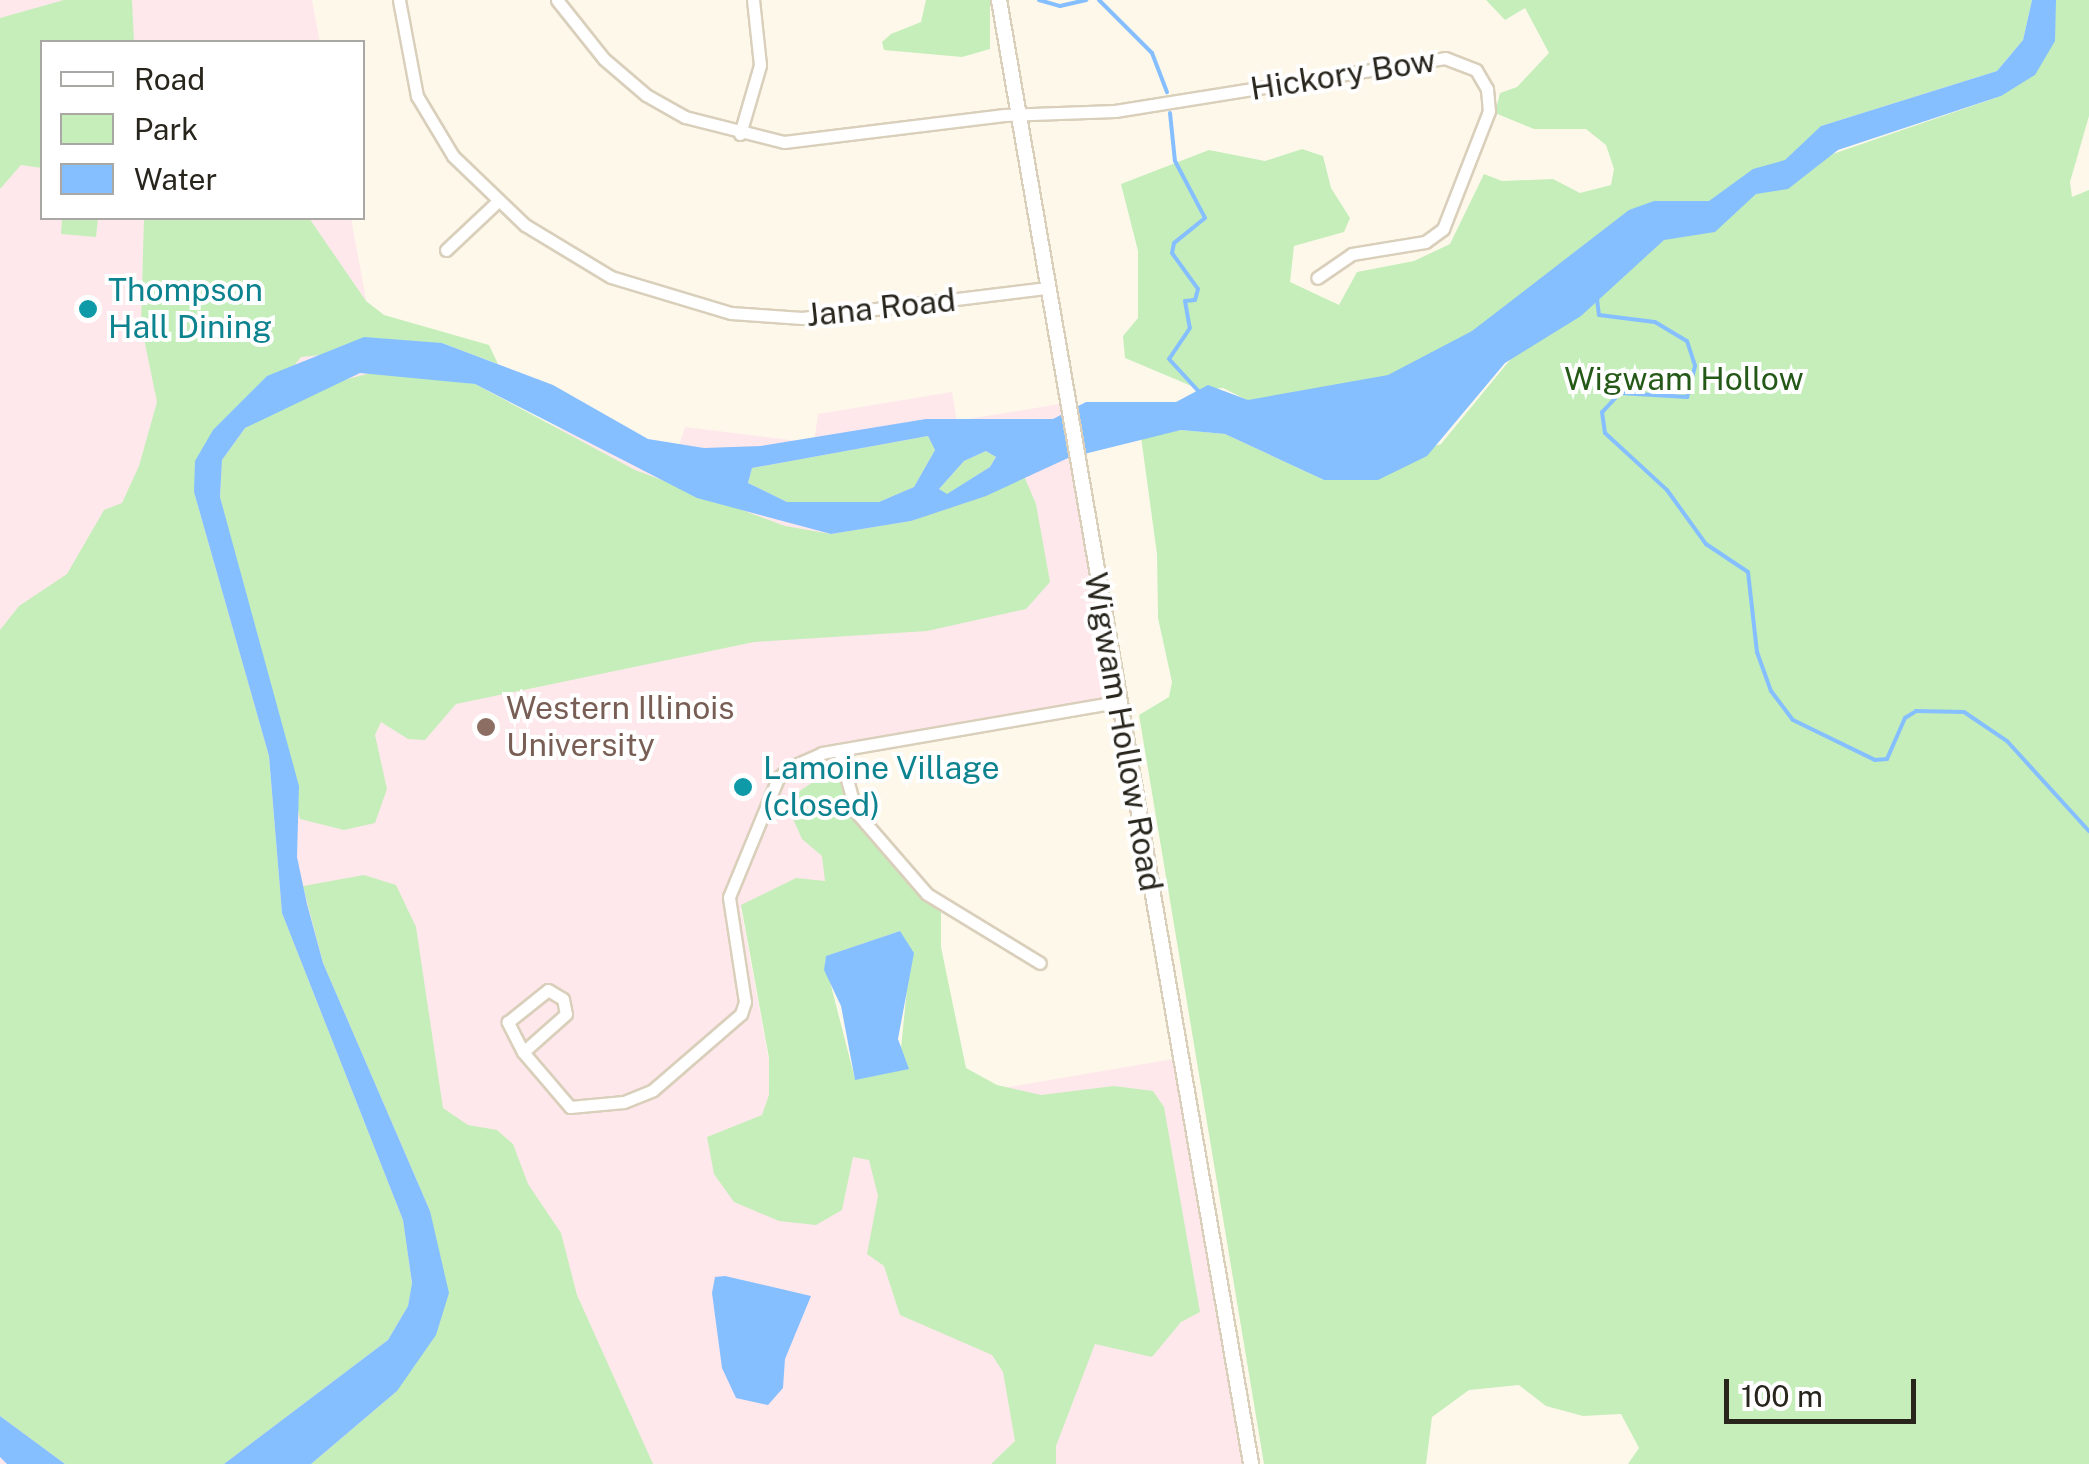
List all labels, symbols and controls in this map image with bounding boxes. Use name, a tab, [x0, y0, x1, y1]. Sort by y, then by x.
legend	[40, 40, 365, 220]
street label: Hickory Bow	[1248, 41, 1438, 109]
text: Road	[134, 61, 205, 97]
text: Park	[134, 111, 198, 147]
text: Water	[134, 161, 217, 197]
place label: Thompson Hall Dining	[108, 272, 272, 347]
street label: Jana Road	[805, 281, 957, 335]
marker: Thompson Hall Dining	[77, 298, 99, 320]
park label: Wigwam Hollow	[1564, 360, 1804, 398]
street label: Wigwam Hollow Road	[1076, 570, 1170, 894]
place label: Western Illinois University	[506, 690, 734, 765]
marker: Western Illinois University	[475, 716, 497, 738]
place label: Lamoine Village (closed)	[763, 750, 1001, 825]
marker: Lamoine Village (closed)	[732, 776, 754, 798]
scale bar	[1729, 1359, 1922, 1421]
text: 100 m	[1741, 1378, 1823, 1414]

